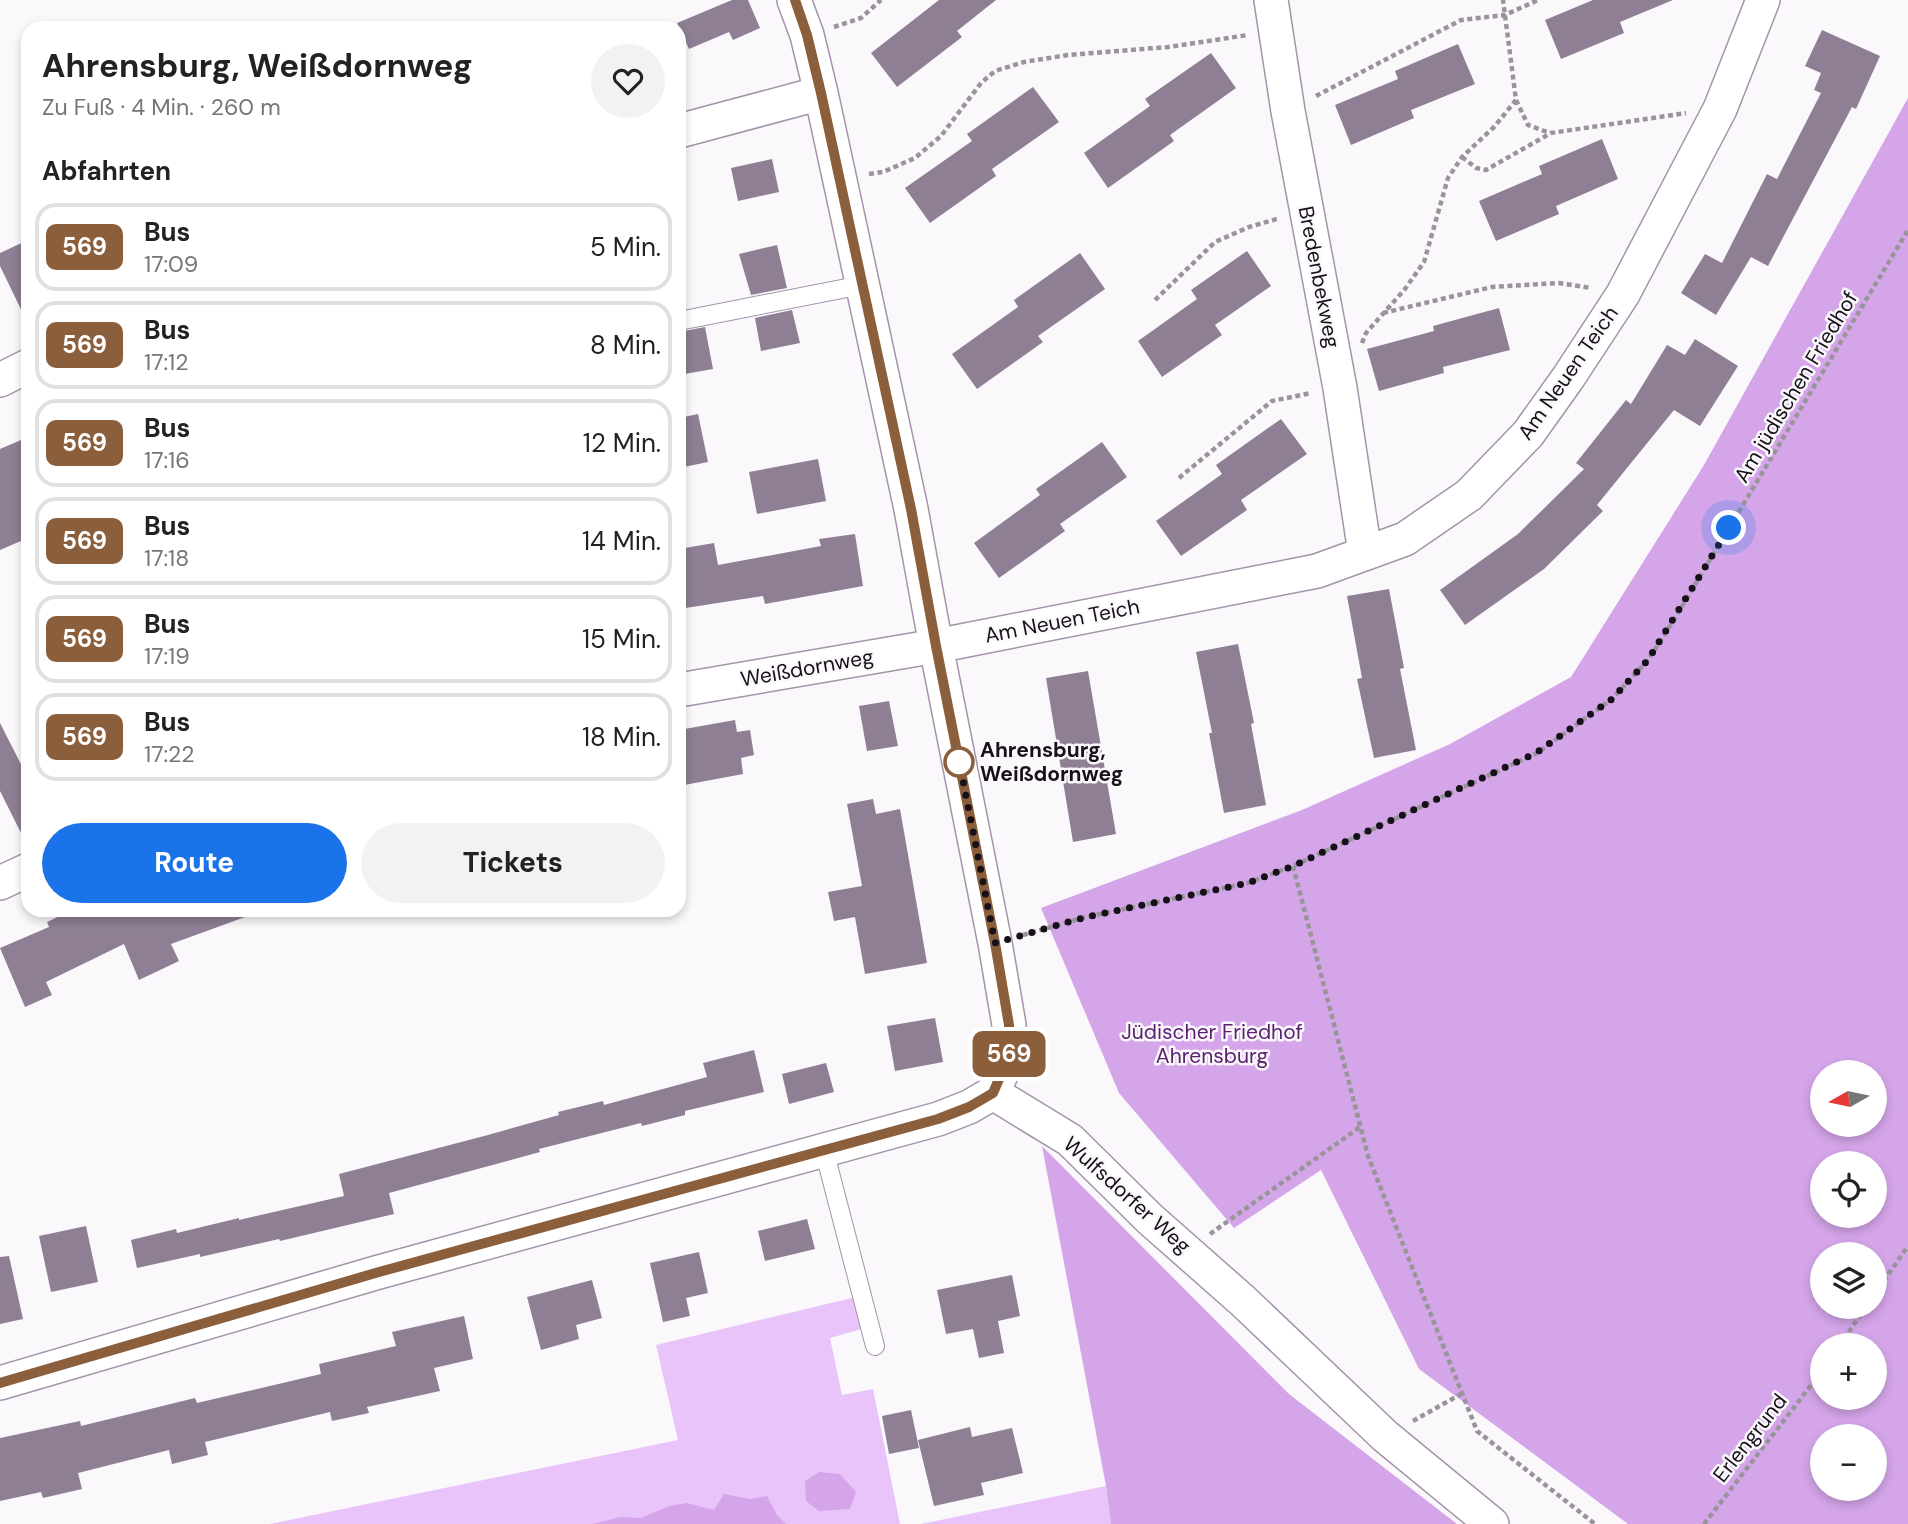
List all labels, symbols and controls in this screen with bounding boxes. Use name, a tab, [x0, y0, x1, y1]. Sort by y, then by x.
text: Ahrensburg, Weißdornweg	[42, 44, 473, 87]
button: heart	[591, 44, 665, 118]
text: Zu Fuß · 4 Min. · 260 m	[42, 92, 281, 122]
text: Abfahrten	[42, 154, 171, 188]
street label: Bredenbekweg	[1292, 204, 1347, 351]
text: Bus	[144, 215, 190, 249]
text: 5 Min.	[590, 230, 661, 264]
text: 569	[62, 231, 107, 262]
text: 17:09	[144, 249, 198, 279]
street label: Am jüdischen Friedhof	[1728, 286, 1864, 488]
street label: Am Neuen Teich	[1511, 301, 1625, 445]
text: Bus	[144, 313, 190, 347]
text: 8 Min.	[590, 328, 661, 362]
text: 569	[62, 329, 107, 360]
text: 17:12	[144, 347, 189, 377]
text: Bus	[144, 411, 190, 445]
text: 12 Min.	[583, 426, 661, 460]
text: 569	[62, 427, 107, 458]
text: 17:16	[144, 445, 190, 475]
text: Bus	[144, 509, 190, 543]
your location	[1711, 510, 1746, 545]
text: 14 Min.	[582, 524, 661, 558]
text: 569	[62, 525, 107, 556]
text: 17:18	[144, 543, 189, 573]
street label: Am Neuen Teich	[982, 592, 1142, 650]
text: Bus	[144, 607, 190, 641]
text: 15 Min.	[582, 622, 661, 656]
text: 569	[62, 623, 107, 654]
text: 17:19	[144, 641, 190, 671]
street label: Weißdornweg	[738, 642, 876, 693]
text: Bus	[144, 705, 190, 739]
text: 18 Min.	[582, 720, 661, 754]
text: 569	[62, 721, 107, 752]
place label: Ahrensburg, Weißdornweg	[980, 736, 1123, 788]
text: 17:22	[144, 739, 195, 769]
marker: Ahrensburg, Weißdornweg	[944, 747, 974, 777]
button: Route	[42, 823, 347, 903]
button: Tickets	[361, 823, 665, 903]
park label: Jüdischer Friedhof Ahrensburg	[1121, 1018, 1303, 1070]
line badge: 569	[969, 1031, 1049, 1077]
text: 569	[987, 1038, 1031, 1069]
north arrow	[1810, 1060, 1886, 1138]
map controls	[1810, 1060, 1887, 1501]
street label: Wulfsdorfer Weg	[1057, 1130, 1197, 1260]
button: locate	[1810, 1151, 1887, 1228]
button: layers	[1810, 1242, 1887, 1319]
button: +	[1810, 1333, 1887, 1410]
street label: Erlengrund	[1707, 1388, 1793, 1488]
button: −	[1810, 1424, 1887, 1501]

